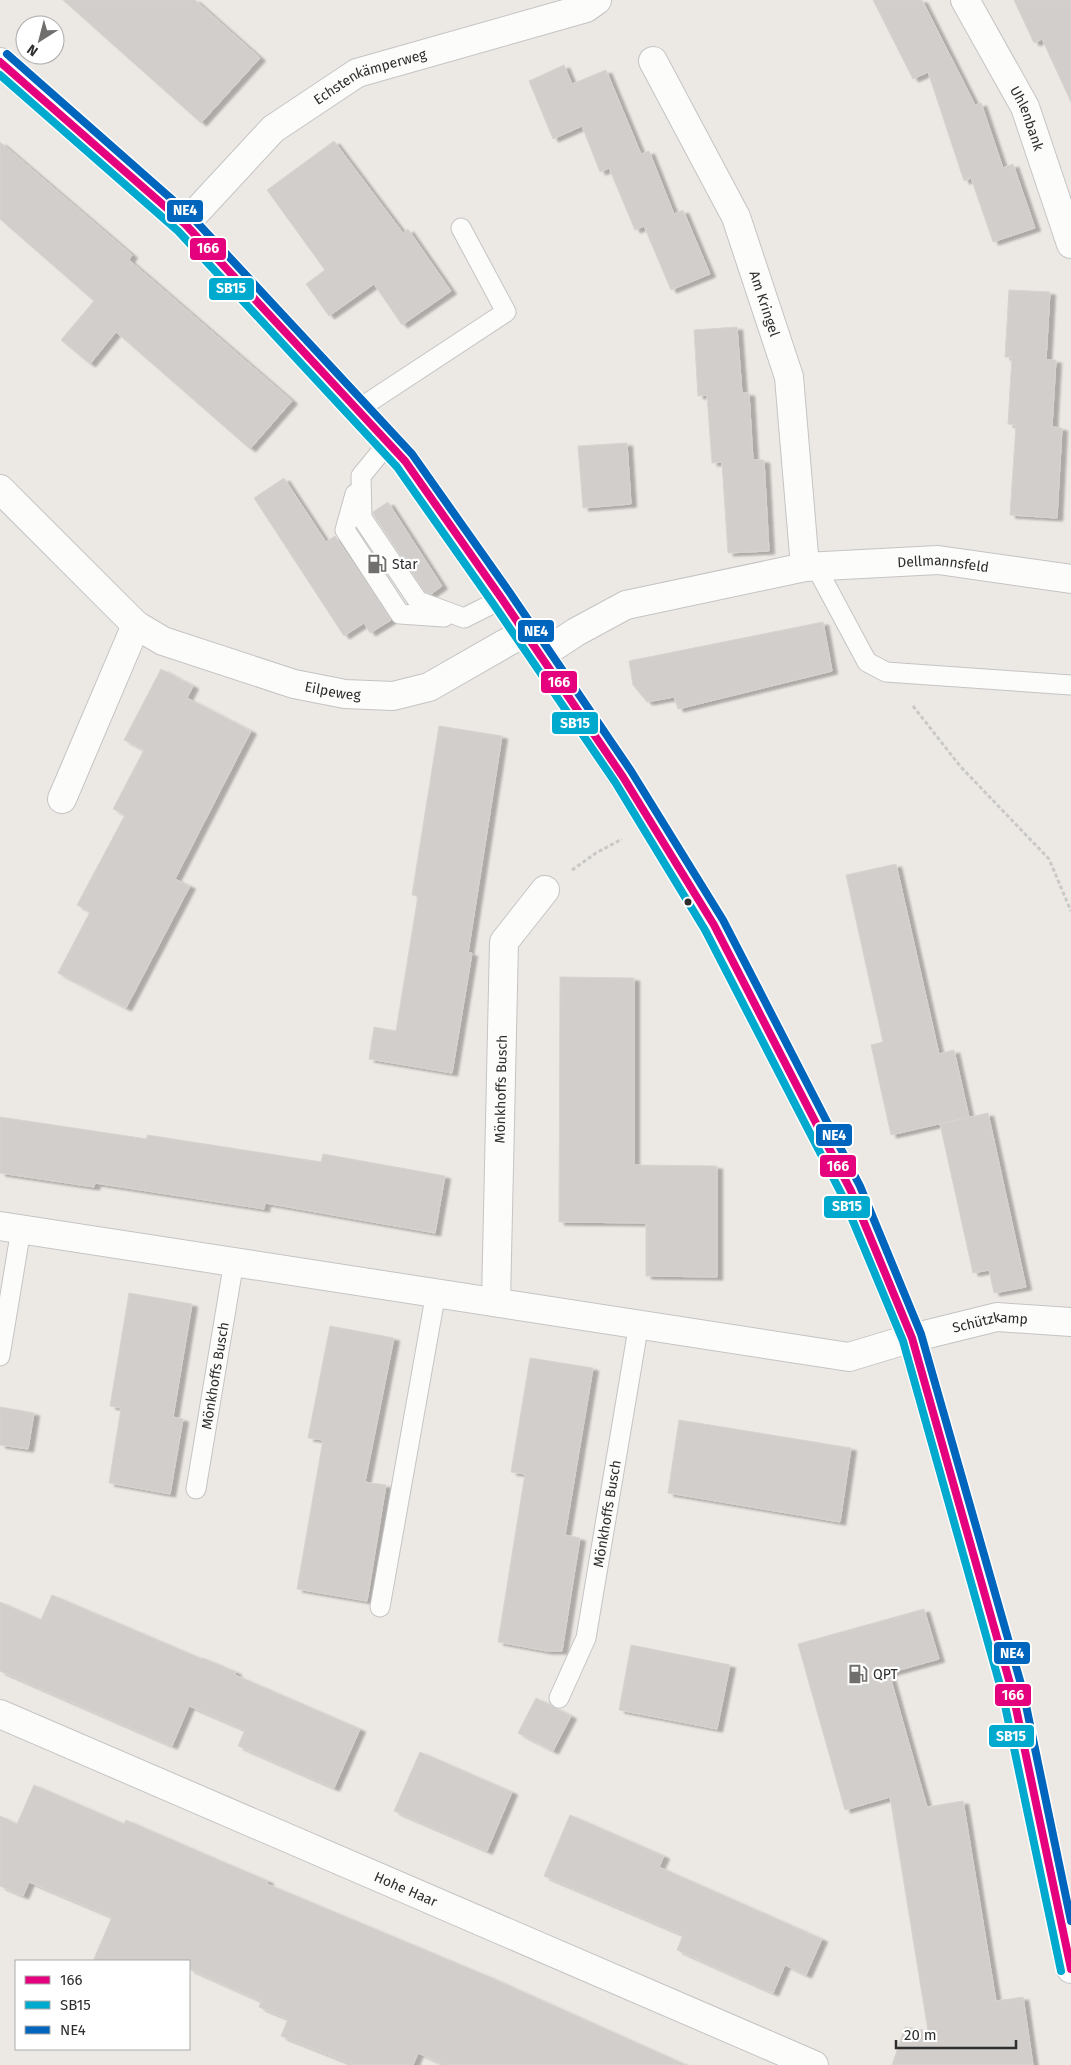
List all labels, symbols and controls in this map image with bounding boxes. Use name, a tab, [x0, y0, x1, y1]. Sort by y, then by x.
north arrow	[15, 15, 65, 65]
text: N	[24, 41, 41, 60]
street label: Echstenkämperweg	[310, 46, 429, 109]
street label: Uhlenbank	[1006, 83, 1047, 154]
line badge: NE4	[166, 199, 204, 223]
text: NE4	[173, 202, 197, 219]
line badge: 166	[189, 237, 227, 261]
text: 166	[197, 240, 219, 257]
street label: Am Kringel	[745, 269, 783, 339]
line badge: SB15	[208, 277, 255, 301]
text: SB15	[216, 280, 247, 297]
street label: Dellmannsfeld	[897, 552, 990, 576]
fuel station icon: Star	[366, 553, 388, 575]
place label: Star	[392, 556, 418, 573]
line badge: NE4	[517, 619, 555, 643]
text: NE4	[524, 623, 548, 640]
line badge: 166	[540, 670, 578, 694]
text: 166	[548, 674, 570, 691]
street label: Eilpeweg	[303, 678, 362, 704]
line badge: SB15	[551, 711, 599, 735]
text: SB15	[560, 715, 591, 732]
unlabelled marker	[683, 897, 693, 907]
street label: Mönkhoffs Busch	[492, 1035, 511, 1144]
line badge: NE4	[815, 1123, 853, 1147]
text: NE4	[822, 1127, 846, 1144]
line badge: 166	[819, 1154, 857, 1178]
text: 166	[827, 1158, 849, 1175]
line badge: SB15	[823, 1195, 871, 1219]
text: SB15	[832, 1198, 863, 1215]
street label: Schützkamp	[951, 1308, 1028, 1337]
street label: Mönkhoffs Busch	[198, 1321, 233, 1431]
street label: Mönkhoffs Busch	[590, 1459, 625, 1569]
line badge: NE4	[993, 1641, 1031, 1665]
text: NE4	[1000, 1645, 1024, 1662]
fuel station icon: QPT	[847, 1663, 869, 1685]
place label: QPT	[873, 1666, 898, 1683]
line badge: 166	[994, 1683, 1032, 1707]
text: 166	[1002, 1687, 1024, 1704]
line badge: SB15	[988, 1724, 1035, 1748]
text: SB15	[996, 1728, 1027, 1745]
street label: Hohe Haar	[371, 1868, 441, 1911]
legend	[15, 1960, 190, 2050]
text: 166	[60, 1971, 83, 1989]
text: SB15	[60, 1996, 91, 2014]
scale bar	[896, 2018, 1016, 2050]
text: NE4	[60, 2021, 86, 2039]
text: 20 m	[904, 2026, 937, 2044]

